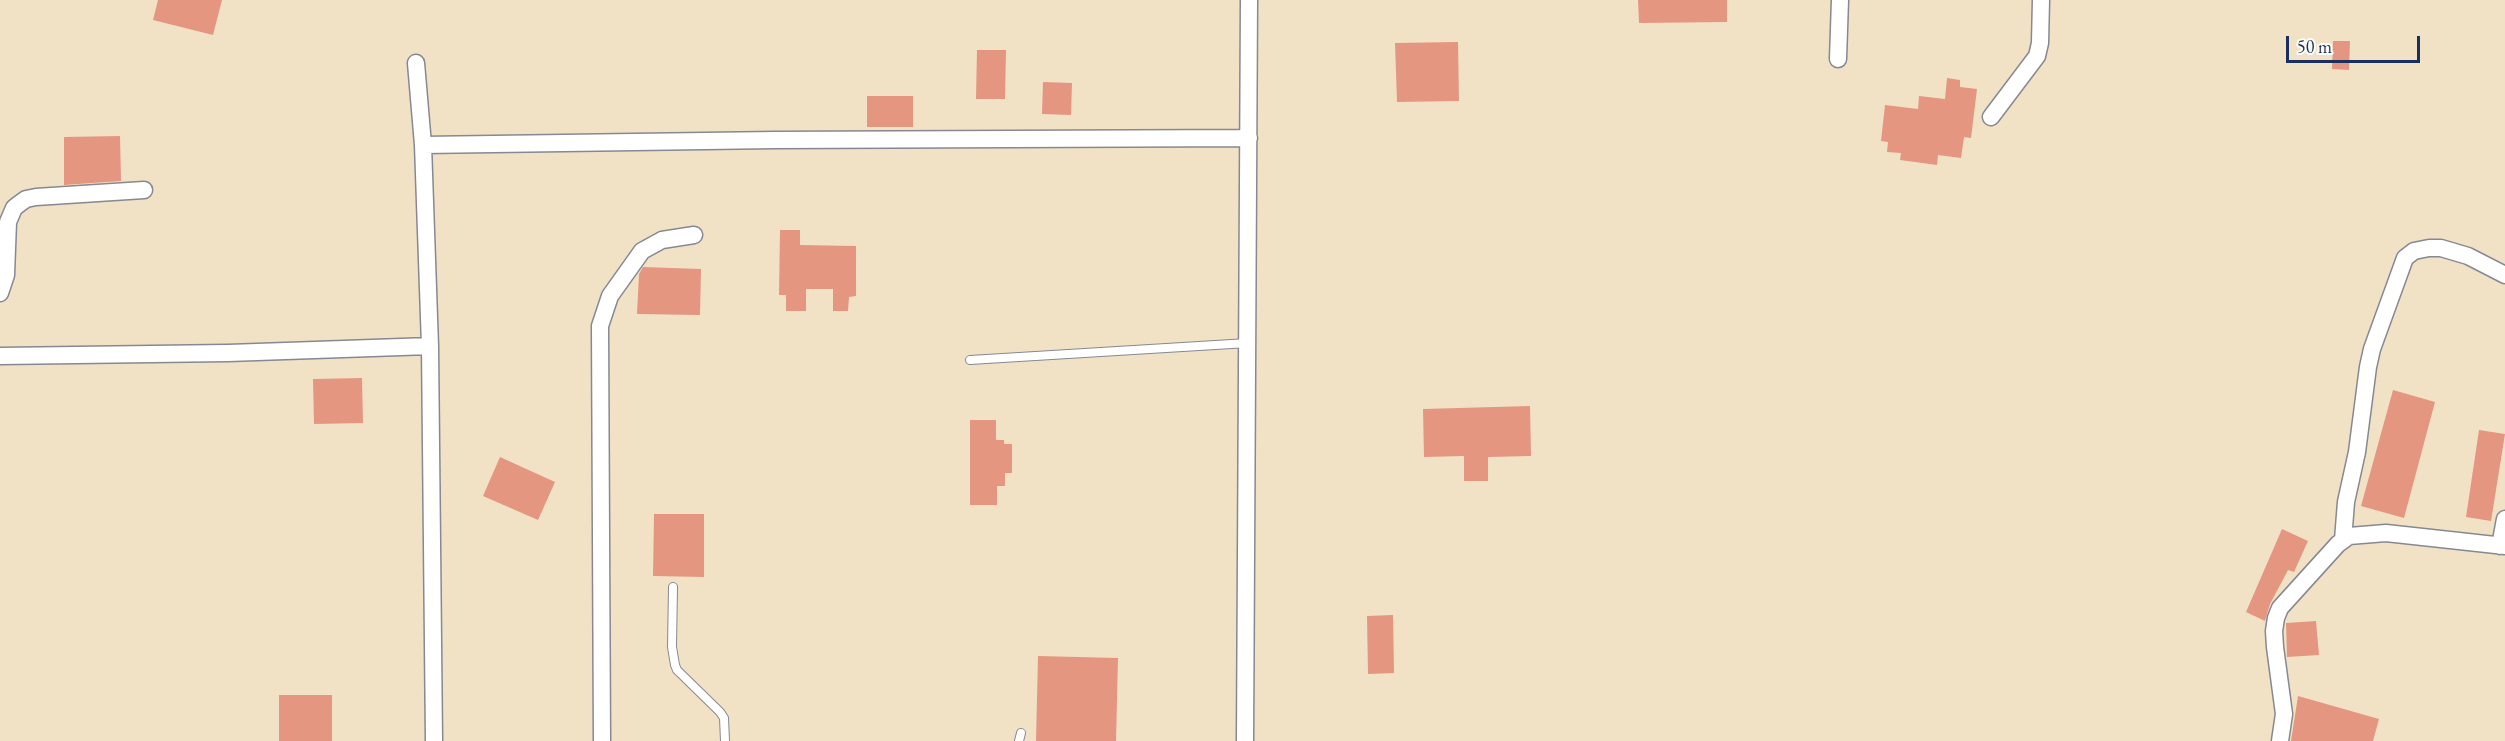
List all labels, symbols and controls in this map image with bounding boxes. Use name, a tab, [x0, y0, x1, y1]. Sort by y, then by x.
scale bar	[2289, 24, 2422, 62]
text: 50 m	[2297, 35, 2332, 58]

